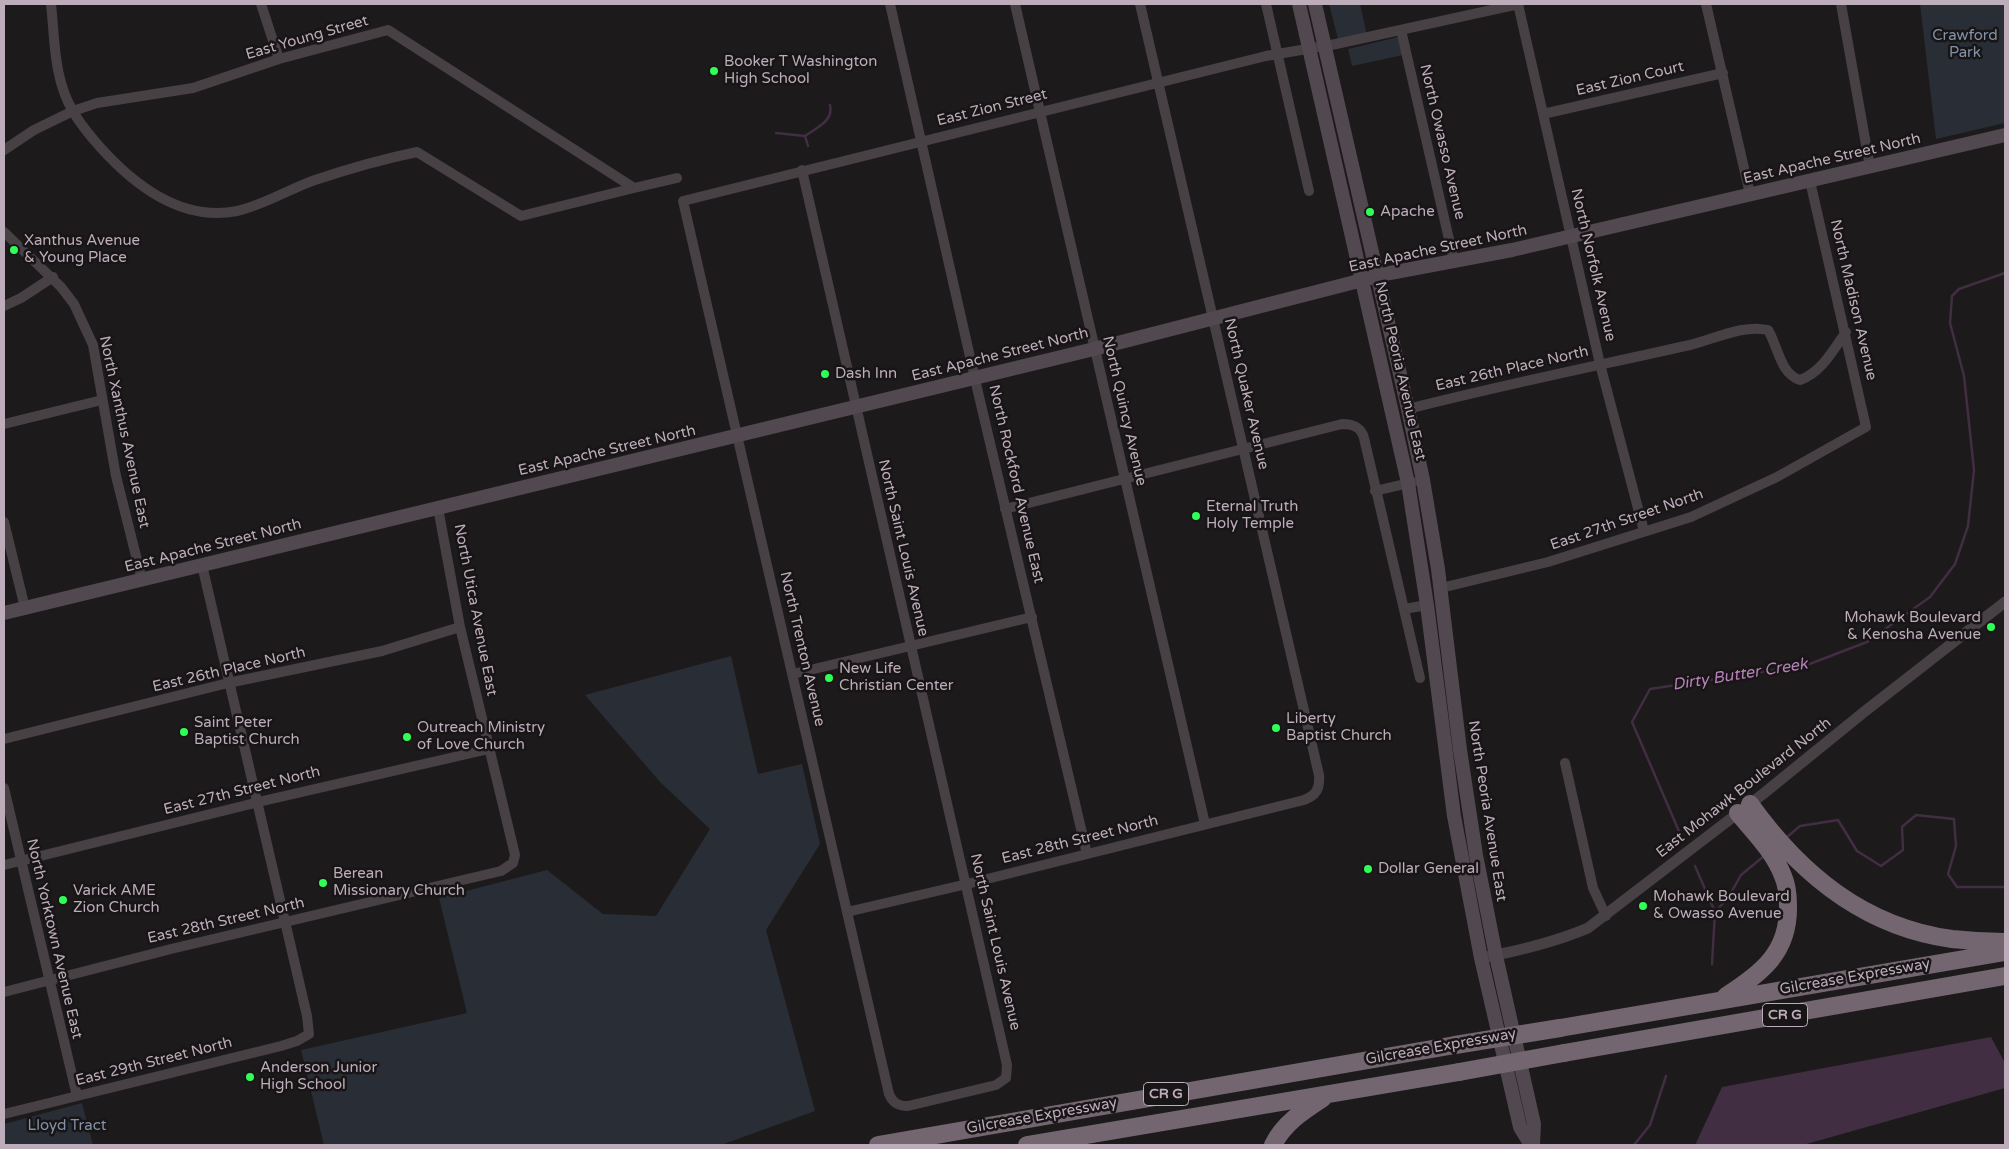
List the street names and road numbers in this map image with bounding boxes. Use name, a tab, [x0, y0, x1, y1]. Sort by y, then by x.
street label: East Young Street	[244, 12, 370, 64]
street label: East Zion Court	[1574, 58, 1686, 100]
street label: North Owasso Avenue	[1415, 63, 1469, 221]
street label: East Zion Street	[935, 86, 1049, 130]
street label: East Apache Street North	[1742, 130, 1922, 188]
street label: North Norfolk Avenue	[1567, 187, 1619, 343]
street label: North Madison Avenue	[1826, 218, 1880, 382]
street label: East Apache Street North	[1347, 221, 1529, 277]
street label: North Peoria Avenue East	[1371, 280, 1429, 462]
street label: North Quaker Avenue	[1220, 316, 1272, 472]
street label: East Apache Street North	[910, 324, 1090, 386]
street label: North Xanthus Avenue East	[95, 334, 153, 530]
street label: North Quincy Avenue	[1098, 334, 1150, 488]
street label: East 26th Place North	[1434, 343, 1590, 395]
street label: North Rockford Avenue East	[984, 383, 1048, 585]
street label: East Apache Street North	[517, 422, 697, 480]
street label: North Saint Louis Avenue	[874, 458, 932, 638]
street label: East 27th Street North	[1548, 485, 1706, 555]
street label: East Apache Street North	[123, 515, 303, 577]
street label: North Utica Avenue East	[449, 522, 501, 698]
street label: North Trenton Avenue	[775, 570, 829, 728]
street label: East 26th Place North	[151, 644, 307, 696]
street label: East Mohawk Boulevard North	[1653, 714, 1835, 862]
street label: North Peoria Avenue East	[1464, 719, 1510, 903]
street label: East 27th Street North	[162, 763, 322, 819]
street label: East 28th Street North	[1000, 812, 1160, 868]
street label: North Yorktown Avenue East	[22, 837, 86, 1041]
street label: North Saint Louis Avenue	[966, 852, 1024, 1032]
street label: East 28th Street North	[146, 894, 306, 948]
street label: Gilcrease Expressway	[1778, 955, 1932, 999]
road number: CR G	[1762, 1004, 1808, 1026]
street label: Gilcrease Expressway	[1364, 1025, 1518, 1069]
street label: East 29th Street North	[74, 1034, 234, 1090]
road number: CR G	[1144, 1082, 1188, 1106]
street label: Gilcrease Expressway	[965, 1094, 1119, 1138]

